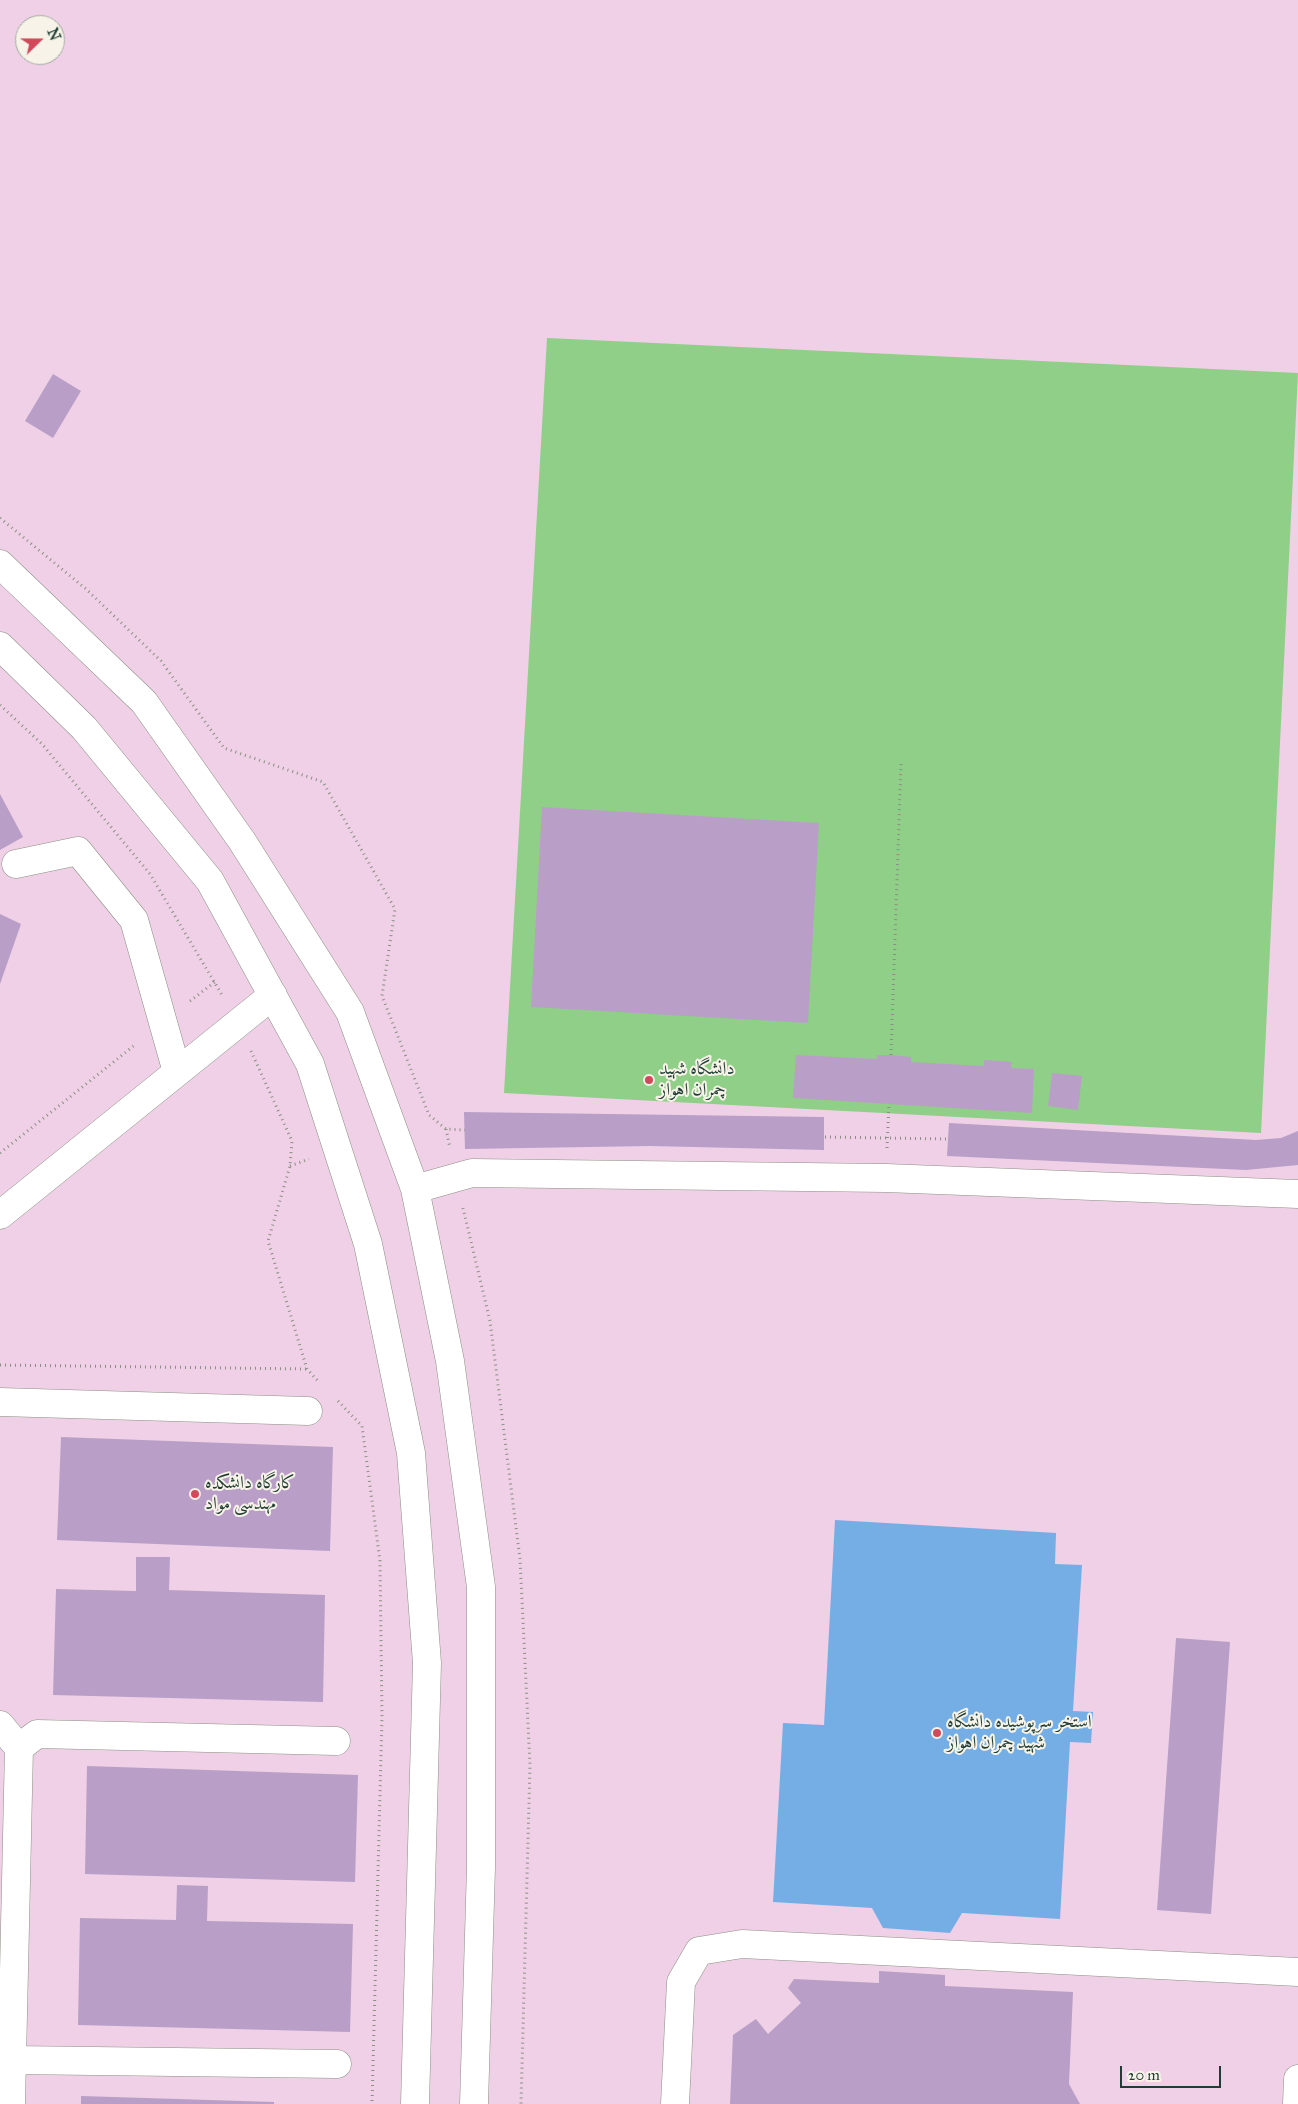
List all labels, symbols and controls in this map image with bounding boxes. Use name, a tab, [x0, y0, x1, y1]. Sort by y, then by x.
north arrow	[15, 15, 65, 65]
text: N	[43, 26, 64, 43]
place label: دانشگاه شهید چمران اهواز	[659, 1059, 735, 1102]
marker: دانشگاه شهید چمران اهواز	[643, 1074, 655, 1086]
place label: کارگاه دانشکده مهندسی مواد	[205, 1473, 295, 1516]
marker: کارگاه دانشکده مهندسی مواد	[189, 1488, 201, 1500]
place label: استخر سرپوشیده دانشگاه شهید چمران اهواز	[947, 1712, 1092, 1755]
marker: استخر سرپوشیده دانشگاه شهید چمران اهواز	[931, 1727, 943, 1739]
scale bar	[1123, 2056, 1224, 2088]
text: 20 m	[1128, 2066, 1160, 2084]

